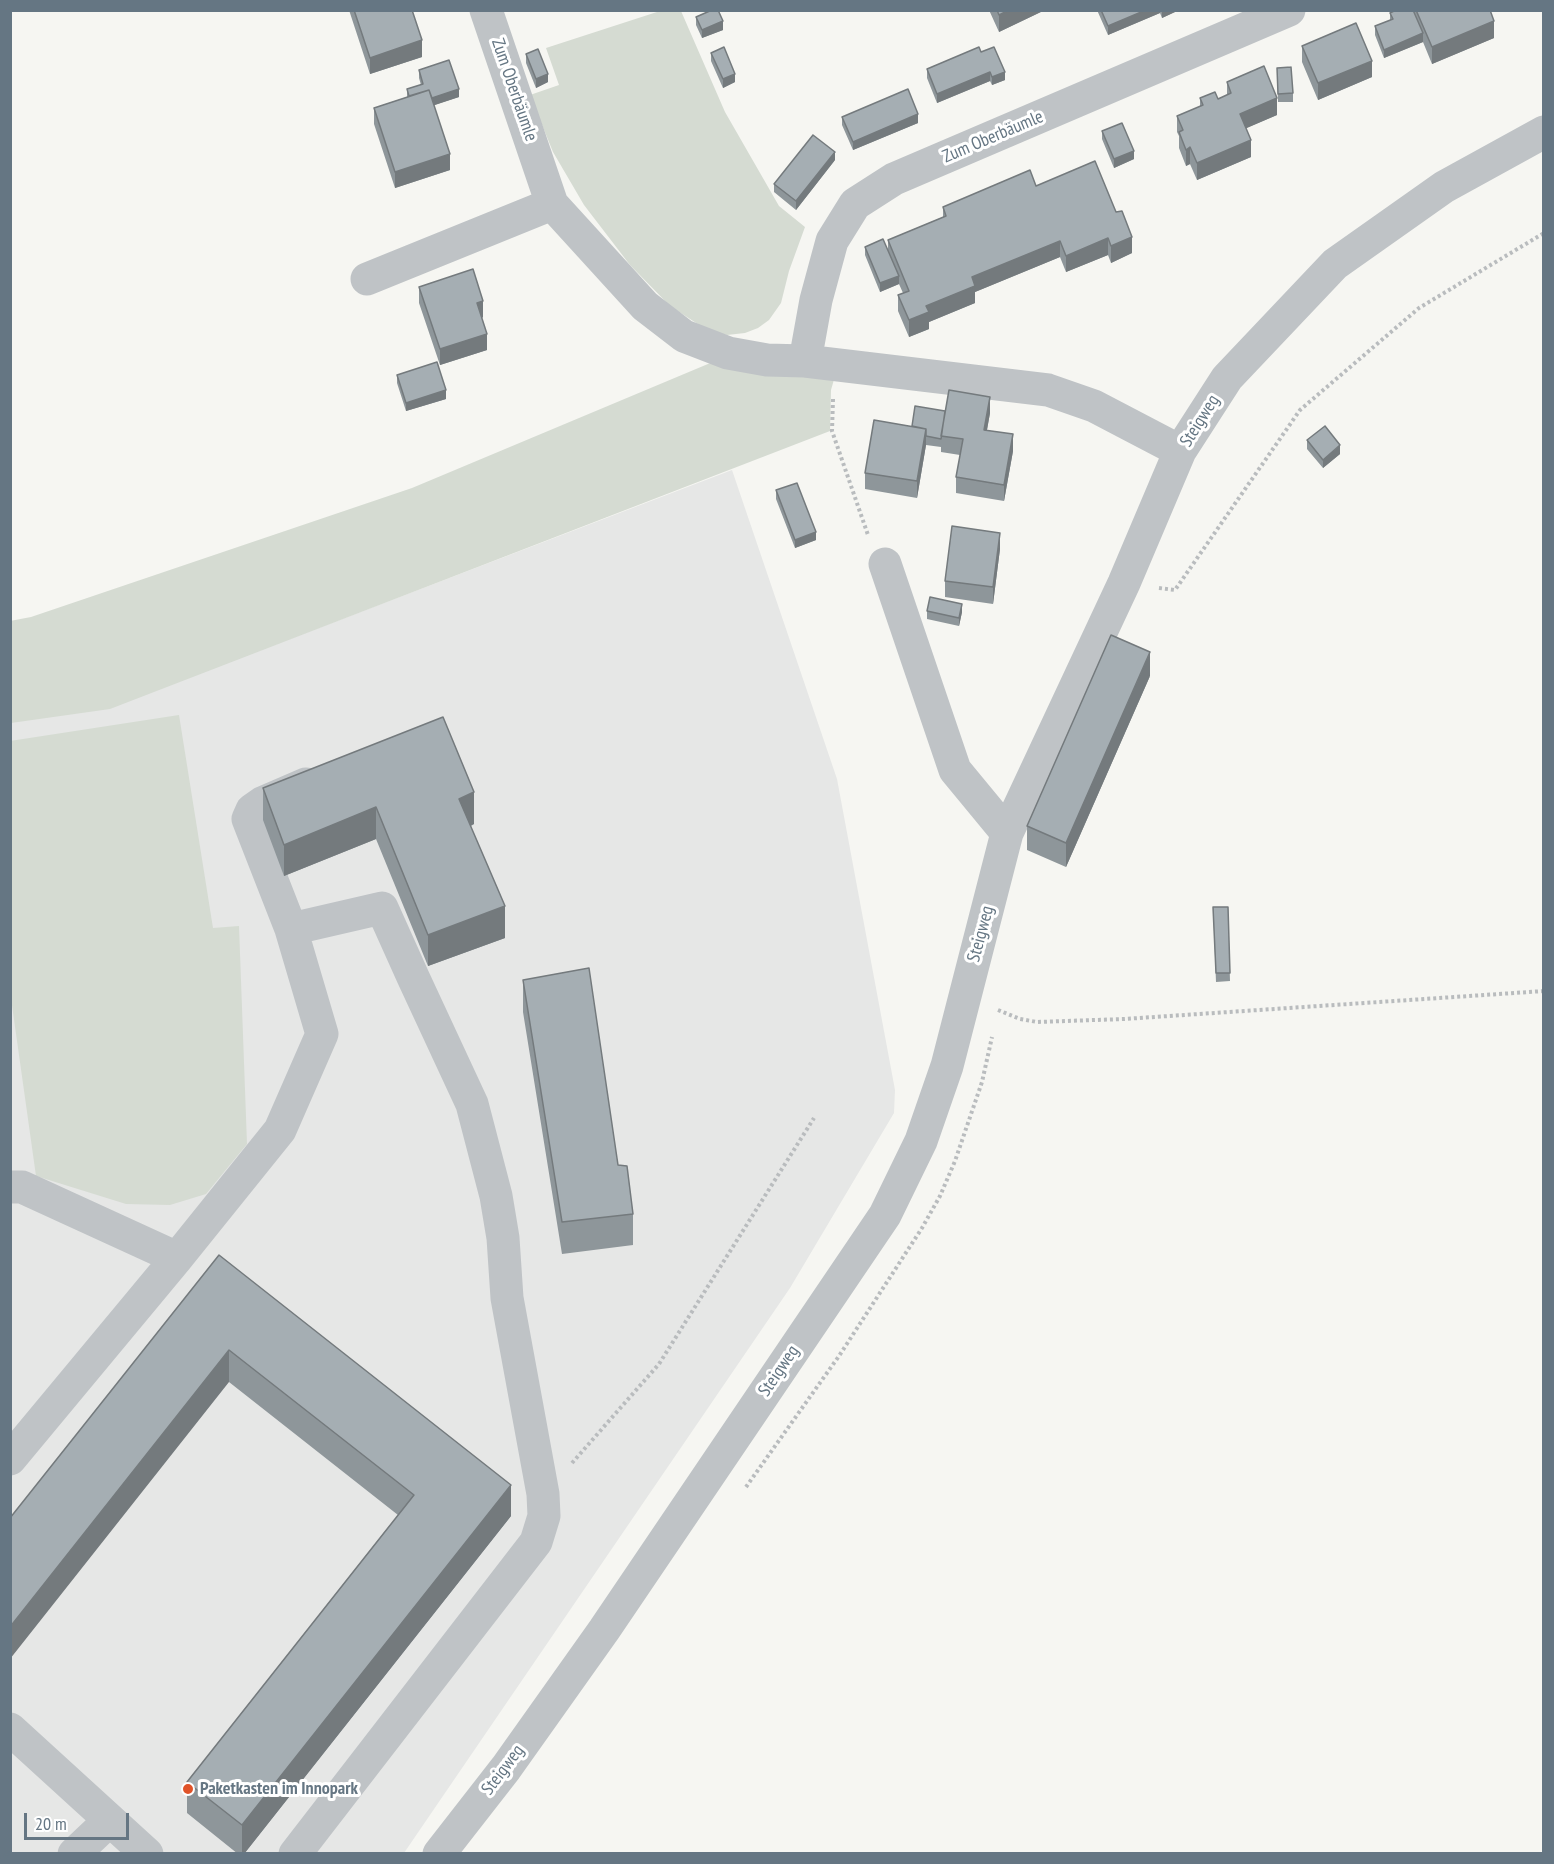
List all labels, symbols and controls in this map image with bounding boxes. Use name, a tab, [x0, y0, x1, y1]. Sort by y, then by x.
street label: Zum Oberbäumle	[486, 36, 542, 144]
street label: Zum Oberbäumle	[939, 106, 1047, 168]
street label: Steigweg	[1176, 391, 1224, 451]
street label: Steigweg	[963, 904, 999, 964]
street label: Steigweg	[754, 1341, 804, 1401]
street label: Steigweg	[477, 1741, 529, 1799]
place label: Paketkasten im Innopark	[200, 1778, 358, 1800]
marker: Paketkasten im Innopark	[181, 1782, 195, 1796]
scale bar	[27, 1801, 132, 1839]
text: 20 m	[35, 1812, 67, 1835]

